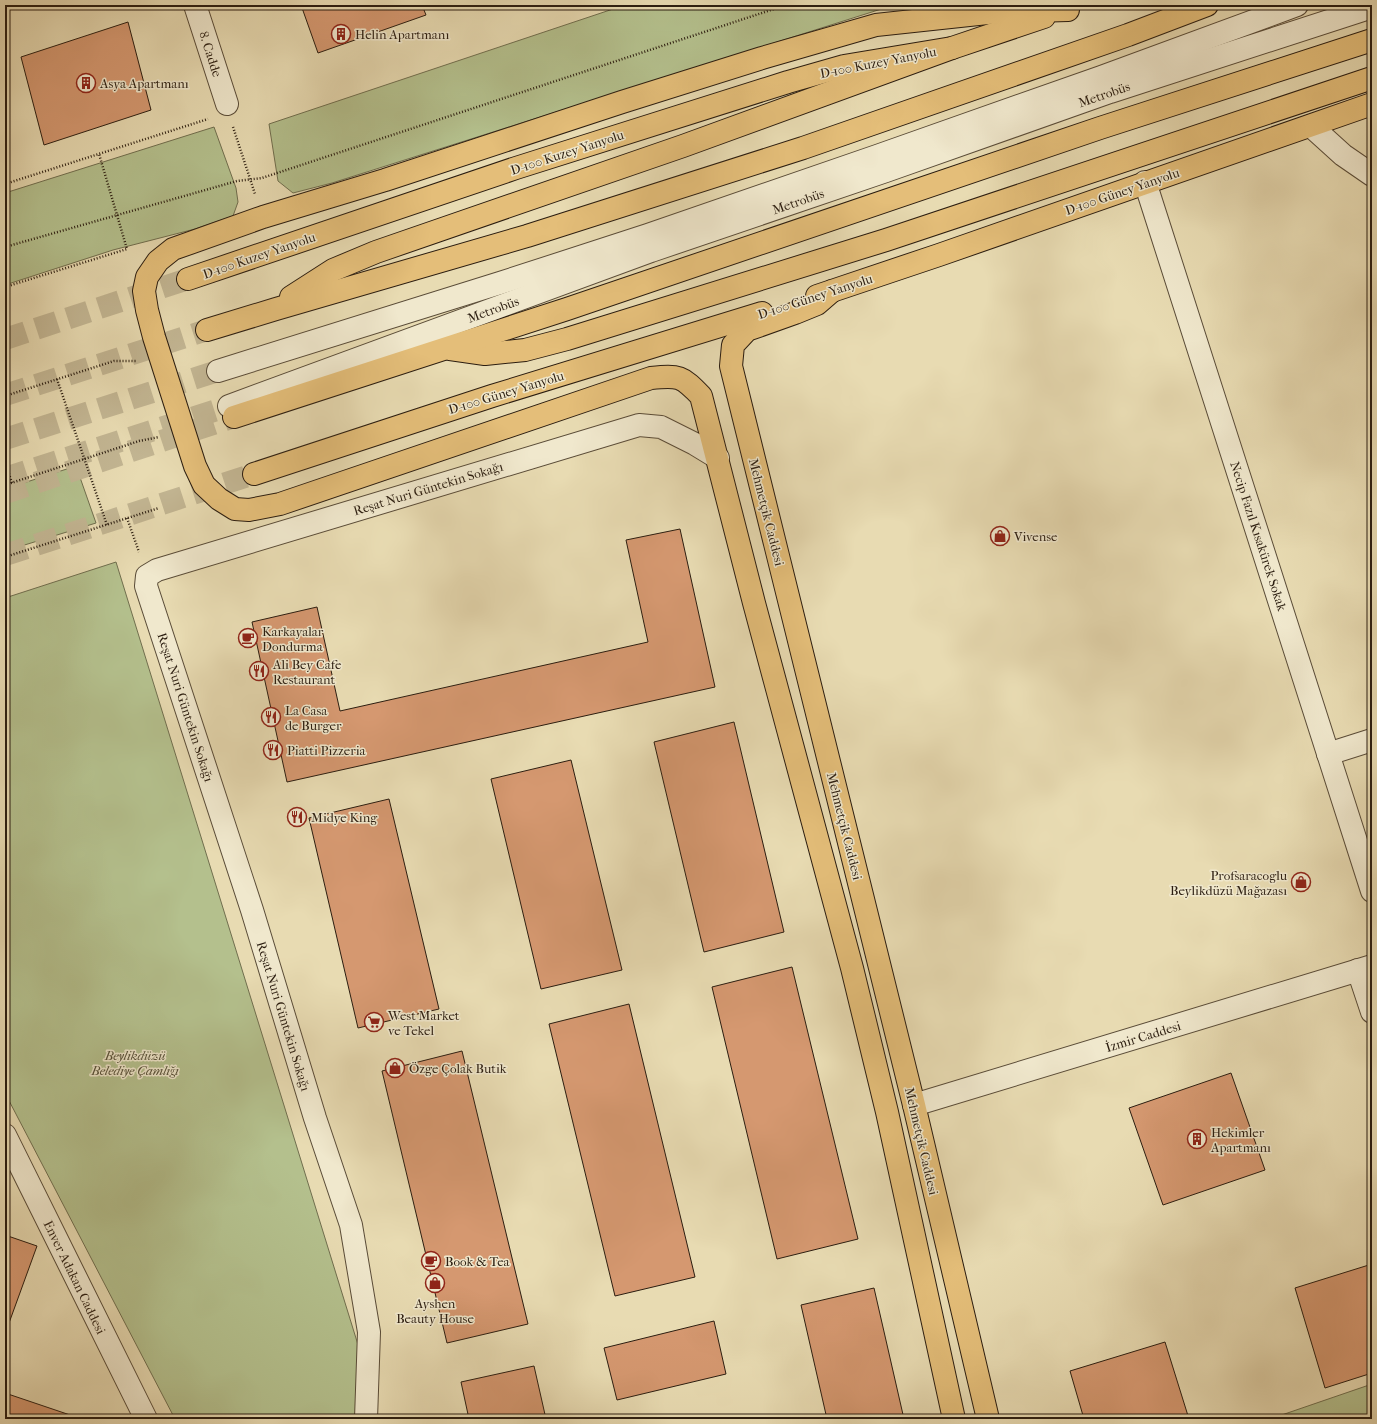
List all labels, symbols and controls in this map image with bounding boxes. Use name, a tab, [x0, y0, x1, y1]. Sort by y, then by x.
building icon: Helin Apartmanı	[330, 23, 352, 45]
place label: Helin Apartmanı	[355, 27, 449, 42]
street label: 8. Cadde	[196, 29, 225, 79]
street label: D-100 Kuzey Yanyolu	[819, 44, 938, 81]
building icon: Asya Apartmanı	[75, 72, 97, 94]
place label: Asya Apartmanı	[99, 76, 189, 91]
street label: Metrobüs	[1076, 79, 1132, 110]
street label: D-100 Kuzey Yanyolu	[509, 127, 626, 178]
street label: D-100 Güney Yanyolu	[1063, 165, 1182, 218]
street label: Metrobüs	[770, 186, 826, 217]
street label: D-100 Kuzey Yanyolu	[201, 229, 318, 282]
street label: D-100 Güney Yanyolu	[756, 271, 875, 322]
street label: Metrobüs	[465, 293, 521, 326]
street label: D-100 Güney Yanyolu	[447, 368, 566, 417]
street label: Mehmetçik Caddesi	[745, 457, 787, 568]
street label: Reşat Nuri Güntekin Sokağı	[352, 459, 505, 519]
street label: Necip Fazıl Kısakürek Sokak	[1227, 459, 1290, 613]
shop icon: Vivense	[989, 525, 1011, 547]
place label: Vivense	[1013, 529, 1058, 544]
place label: Karkayalar Dondurma	[262, 624, 324, 654]
cafe icon: Karkayalar Dondurma	[237, 627, 259, 649]
street label: Reşat Nuri Güntekin Sokağı	[153, 631, 217, 784]
place label: Ali Bey Cafe Restaurant	[272, 657, 342, 687]
restaurant icon: Ali Bey Cafe Restaurant	[248, 660, 270, 682]
place label: La Casa de Burger	[285, 703, 342, 733]
restaurant icon: La Casa de Burger	[260, 706, 282, 728]
restaurant icon: Piatti Pizzeria	[262, 739, 284, 761]
place label: Piatti Pizzeria	[287, 743, 367, 758]
street label: Mehmetçik Caddesi	[823, 771, 865, 882]
restaurant icon: Midye King	[286, 806, 308, 828]
place label: Midye King	[311, 810, 378, 825]
place label: Profsaracoglu Beylikdüzü Mağazası	[1170, 868, 1288, 898]
shop icon: Profsaracoglu Beylikdüzü Mağazası	[1290, 871, 1312, 893]
street label: Reşat Nuri Güntekin Sokağı	[253, 940, 313, 1093]
place label: West Market ve Tekel	[387, 1008, 460, 1038]
supermarket icon: West Market ve Tekel	[363, 1011, 385, 1033]
street label: İzmir Caddesi	[1104, 1018, 1183, 1055]
park label: Beylikdüzü Belediye Çamlığı	[90, 1048, 179, 1078]
shop icon: Özge Çolak Butik	[384, 1057, 406, 1079]
place label: Özge Çolak Butik	[409, 1061, 507, 1076]
street label: Mehmetçik Caddesi	[901, 1086, 941, 1197]
place label: Hekimler Apartmanı	[1210, 1125, 1271, 1155]
building icon: Hekimler Apartmanı	[1186, 1128, 1208, 1150]
street label: Enver Adakan Caddesi	[40, 1218, 109, 1337]
cafe icon: Book & Tea	[420, 1250, 442, 1272]
place label: Book & Tea	[445, 1254, 511, 1269]
shop icon: Ayshen Beauty House	[424, 1272, 446, 1294]
place label: Ayshen Beauty House	[396, 1296, 474, 1326]

